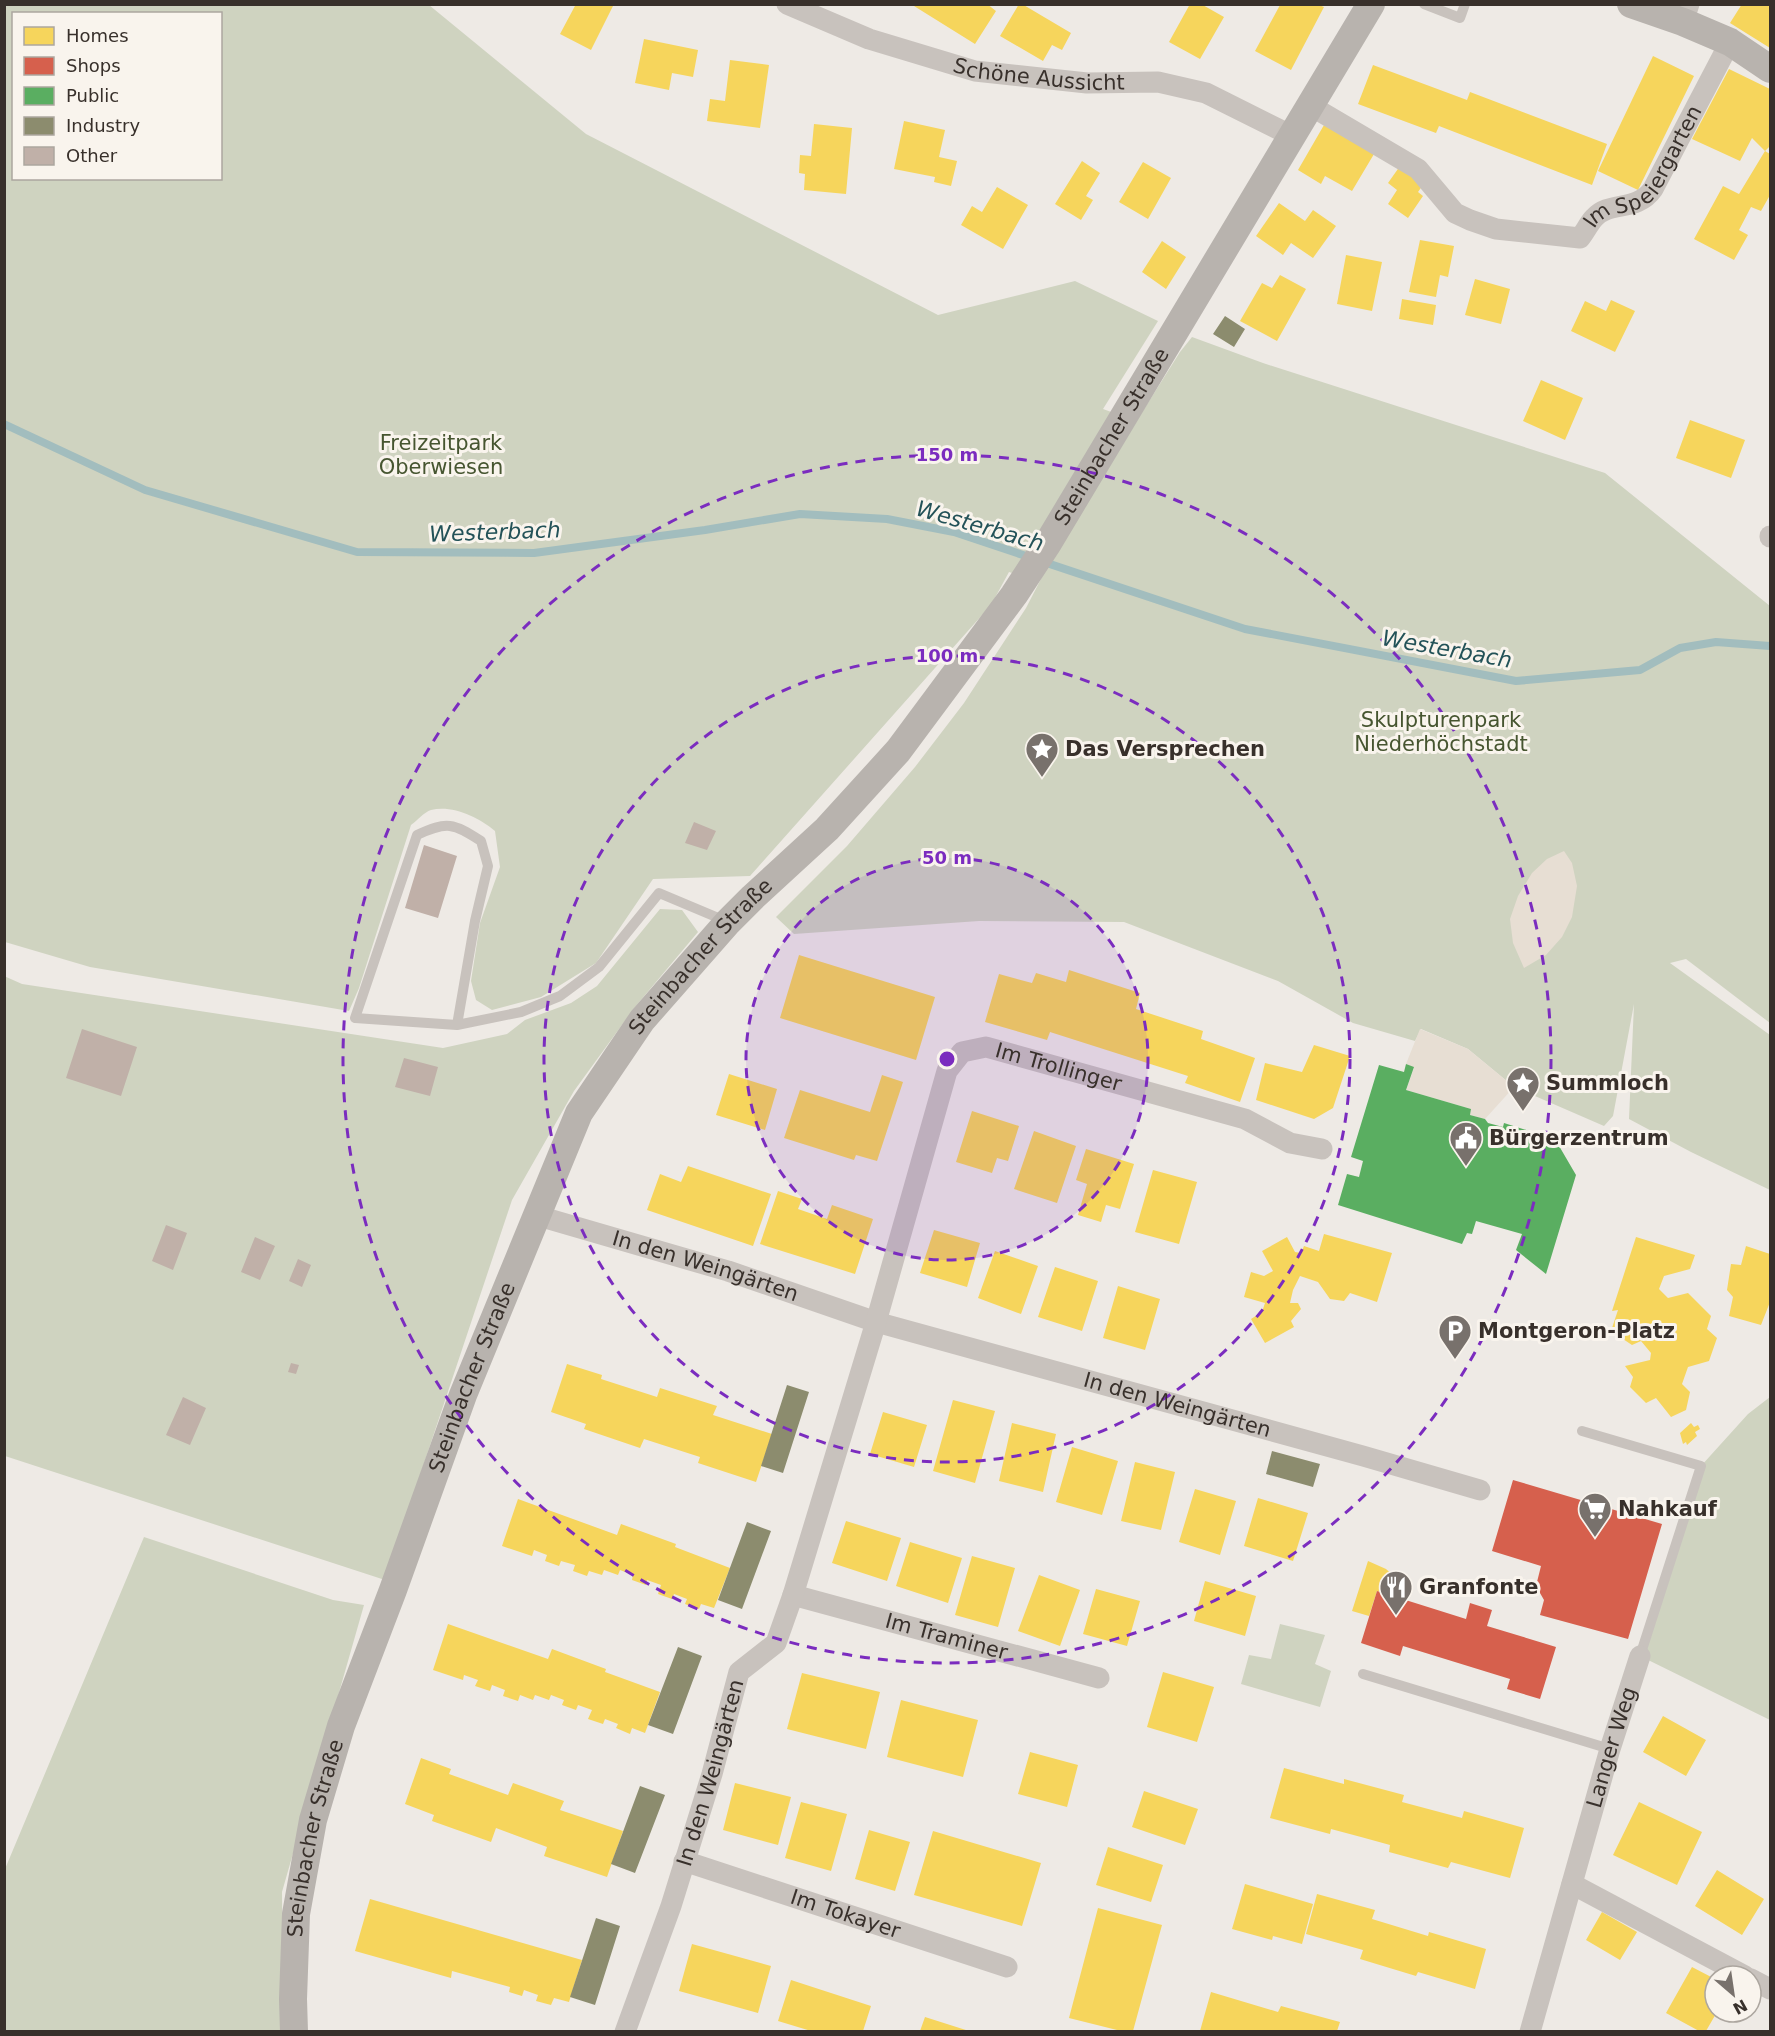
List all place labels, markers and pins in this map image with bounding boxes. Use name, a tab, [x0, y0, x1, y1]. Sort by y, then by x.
place icon: Das Versprechen	[1024, 731, 1060, 778]
place label: Das Versprechen	[1065, 737, 1265, 761]
centre of rings	[937, 1049, 957, 1069]
place icon: Summloch	[1505, 1065, 1541, 1112]
place label: Summloch	[1546, 1071, 1669, 1095]
public building icon: Bürgerzentrum	[1448, 1120, 1484, 1167]
place label: Bürgerzentrum	[1489, 1126, 1669, 1150]
parking icon: Montgeron-Platz	[1437, 1313, 1473, 1360]
place label: Montgeron-Platz	[1478, 1319, 1675, 1343]
supermarket icon: Nahkauf	[1577, 1491, 1613, 1538]
place label: Nahkauf	[1618, 1497, 1718, 1521]
restaurant icon: Granfonte	[1378, 1569, 1414, 1616]
place label: Granfonte	[1419, 1575, 1539, 1599]

